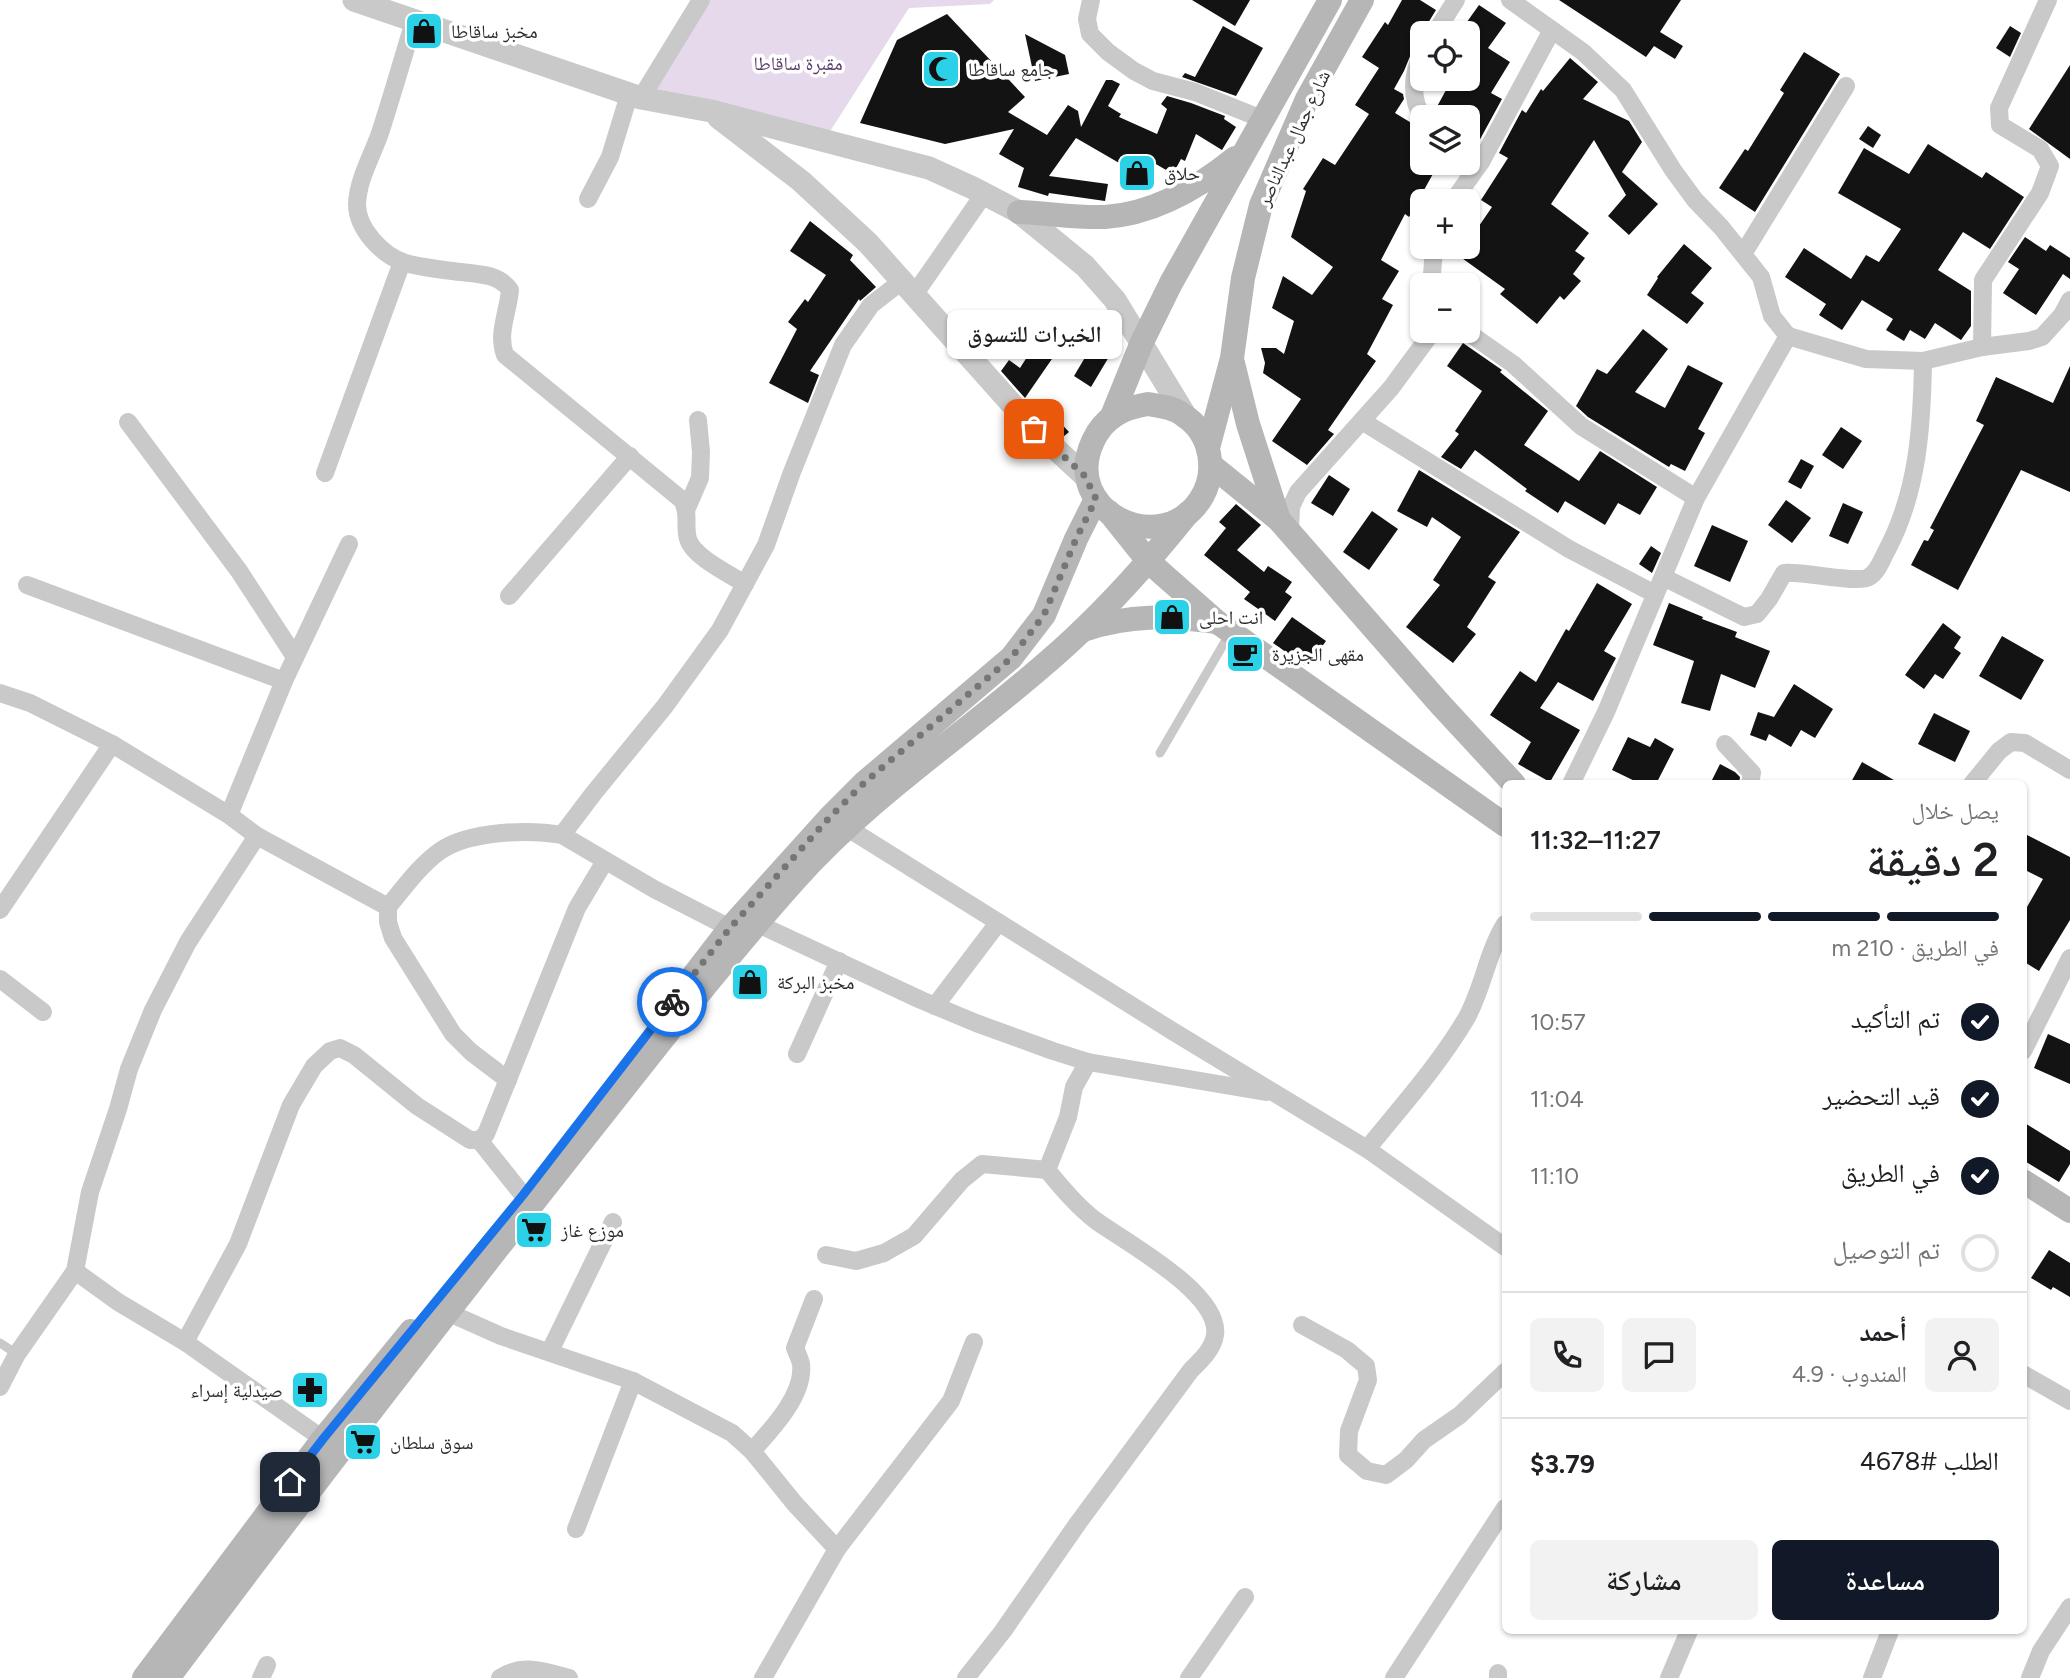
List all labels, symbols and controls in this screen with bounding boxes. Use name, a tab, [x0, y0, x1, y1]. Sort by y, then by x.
shop icon: مخبز ساقاطا	[403, 10, 445, 52]
place label: مخبز ساقاطا	[451, 20, 538, 43]
map controls	[1410, 21, 1480, 343]
button: locate	[1410, 21, 1480, 91]
mosque icon: جامع ساقاطا	[920, 48, 962, 90]
park label: مقبرة ساقاطا	[753, 52, 843, 75]
place label: جامع ساقاطا	[968, 58, 1055, 82]
street label: شارع جمال عبدالناصر	[1251, 67, 1335, 211]
button: layers	[1410, 105, 1480, 175]
shop icon: حلاق	[1116, 152, 1158, 194]
place label: حلاق	[1164, 162, 1200, 185]
button: +	[1410, 189, 1480, 259]
button: −	[1410, 273, 1480, 343]
callout: الخيرات للتسوق	[946, 310, 1122, 359]
text: الخيرات للتسوق	[967, 320, 1102, 348]
pin	[1004, 399, 1064, 459]
icon: bag	[1015, 410, 1053, 448]
shop icon: انت احلى	[1151, 596, 1193, 638]
place label: انت احلى	[1199, 606, 1263, 629]
cafe icon: مقهى الجزيرة	[1224, 633, 1266, 675]
place label: مقهى الجزيرة	[1272, 643, 1364, 666]
text: يصل خلال	[1912, 797, 1999, 825]
text: 11:27–11:32	[1530, 824, 1661, 856]
text: 2 دقيقة	[1866, 832, 1999, 888]
text: في الطريق · 210 m	[1832, 934, 1999, 962]
shop icon: مخبز البركة	[729, 961, 771, 1003]
courier	[637, 967, 707, 1037]
place label: مخبز البركة	[777, 971, 854, 994]
icon: bike	[653, 983, 691, 1021]
text: تم التأكيد	[1851, 1003, 1940, 1035]
icon: check	[1961, 1003, 1999, 1041]
text: 10:57	[1530, 1008, 1586, 1036]
text: قيد التحضير	[1823, 1080, 1940, 1112]
icon: check	[1961, 1080, 1999, 1118]
text: 11:04	[1530, 1085, 1584, 1113]
text: في الطريق	[1841, 1157, 1940, 1189]
icon: check	[1961, 1157, 1999, 1195]
text: 11:10	[1530, 1162, 1579, 1190]
supermarket icon: موزع غاز	[513, 1209, 555, 1251]
place label: موزع غاز	[560, 1219, 624, 1242]
text: تم التوصيل	[1833, 1234, 1940, 1266]
text: أحمد	[1859, 1316, 1907, 1348]
button: phone	[1530, 1318, 1604, 1392]
button: chat	[1622, 1318, 1696, 1392]
button: person	[1925, 1318, 1999, 1392]
text: المندوب · 4.9	[1792, 1360, 1907, 1388]
pharmacy icon: صيدلية إسراء	[289, 1369, 331, 1411]
place label: صيدلية إسراء	[191, 1379, 283, 1404]
supermarket icon: سوق سلطان	[342, 1421, 384, 1463]
place label: سوق سلطان	[390, 1431, 473, 1454]
text: الطلب #4678	[1860, 1445, 1999, 1477]
text: $3.79	[1530, 1448, 1595, 1480]
pin	[260, 1452, 320, 1512]
icon: home	[271, 1463, 309, 1501]
button: مشاركة	[1530, 1540, 1758, 1620]
button: مساعدة	[1772, 1540, 1999, 1620]

